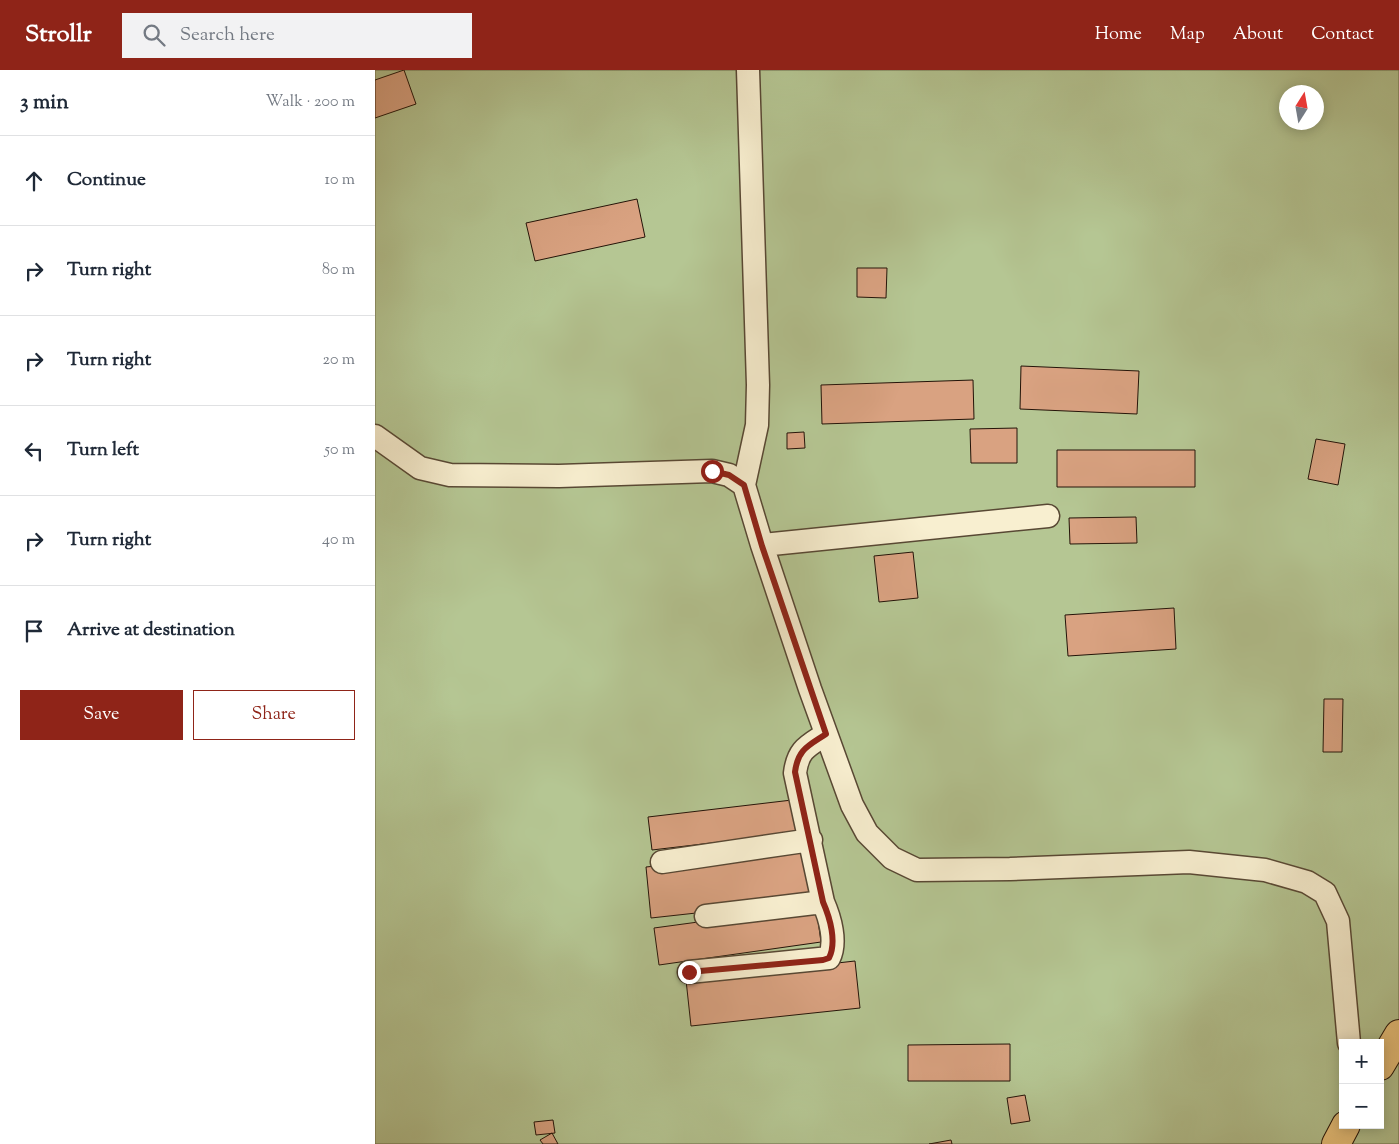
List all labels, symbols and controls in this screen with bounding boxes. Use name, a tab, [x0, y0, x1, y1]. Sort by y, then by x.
search box	[122, 13, 472, 58]
text: Strollr	[25, 18, 92, 52]
icon: search	[140, 21, 168, 49]
text: Search here	[180, 22, 275, 49]
text: Home	[1095, 22, 1142, 48]
text: Map	[1170, 22, 1205, 48]
text: About	[1233, 22, 1283, 48]
text: Contact	[1311, 22, 1374, 48]
north arrow	[1279, 85, 1324, 130]
text: 3 min	[20, 88, 69, 118]
text: Walk · 200 m	[266, 91, 355, 114]
icon: ahead	[20, 167, 48, 195]
text: Continue	[67, 167, 146, 194]
text: 10 m	[325, 169, 355, 192]
icon: right	[20, 257, 48, 285]
text: Turn right	[67, 257, 151, 284]
text: 80 m	[322, 259, 355, 282]
icon: right	[20, 347, 48, 375]
text: Turn right	[67, 347, 151, 374]
text: 20 m	[322, 349, 355, 372]
icon: left	[20, 437, 48, 465]
text: Turn left	[67, 437, 139, 464]
text: 50 m	[324, 439, 355, 462]
route start	[701, 460, 724, 483]
icon: right	[20, 527, 48, 555]
text: Turn right	[67, 527, 151, 554]
text: 40 m	[322, 529, 355, 552]
icon: arrive	[20, 617, 48, 645]
text: Arrive at destination	[67, 617, 235, 644]
button: Save	[20, 690, 183, 740]
button: Share	[193, 690, 355, 740]
route end	[678, 961, 701, 984]
map controls	[1339, 1039, 1384, 1129]
button: +	[1339, 1039, 1384, 1084]
button: −	[1339, 1084, 1384, 1129]

